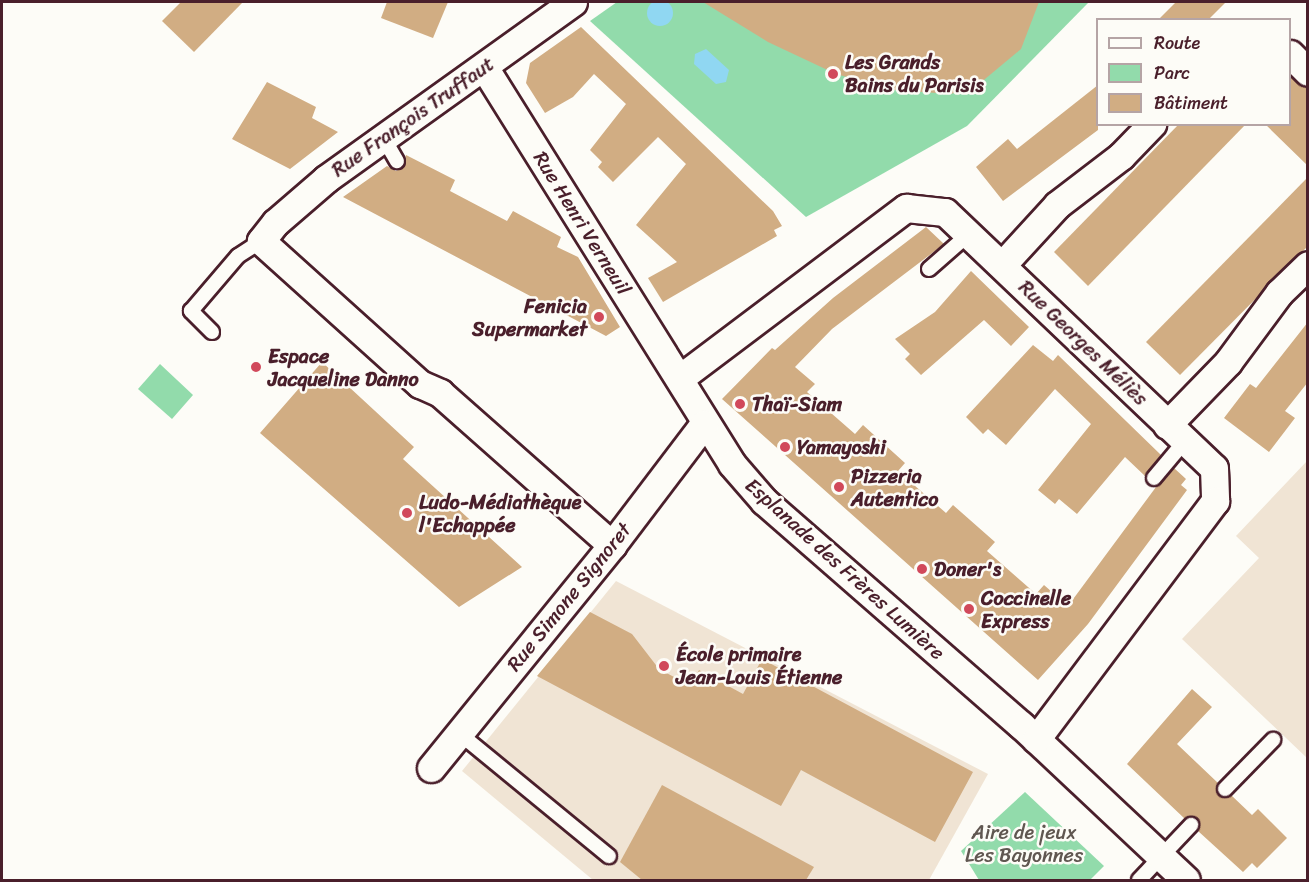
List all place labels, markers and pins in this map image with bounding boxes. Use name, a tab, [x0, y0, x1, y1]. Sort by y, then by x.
place label: Les Grands Bains du Parisis	[845, 51, 984, 98]
marker: Les Grands Bains du Parisis	[826, 67, 840, 81]
place label: Fenicia Supermarket	[472, 294, 587, 341]
marker: Fenicia Supermarket	[592, 310, 606, 324]
place label: Espace Jacqueline Danno	[268, 344, 419, 391]
marker: Espace Jacqueline Danno	[249, 360, 263, 374]
place label: Thaï-Siam	[752, 392, 842, 416]
marker: Thaï-Siam	[733, 397, 747, 411]
place label: Yamayoshi	[797, 435, 886, 459]
marker: Yamayoshi	[778, 440, 792, 454]
place label: Pizzeria Autentico	[851, 464, 938, 511]
marker: Pizzeria Autentico	[832, 480, 846, 494]
place label: Ludo-Médiathèque l'Echappée	[419, 490, 581, 537]
marker: Ludo-Médiathèque l'Echappée	[400, 506, 414, 520]
place label: Doner's	[934, 557, 1001, 581]
marker: Doner's	[915, 562, 929, 576]
place label: Coccinelle Express	[981, 586, 1071, 633]
marker: Coccinelle Express	[962, 602, 976, 616]
place label: École primaire Jean-Louis Étienne	[676, 642, 842, 689]
marker: École primaire Jean-Louis Étienne	[657, 659, 671, 673]

